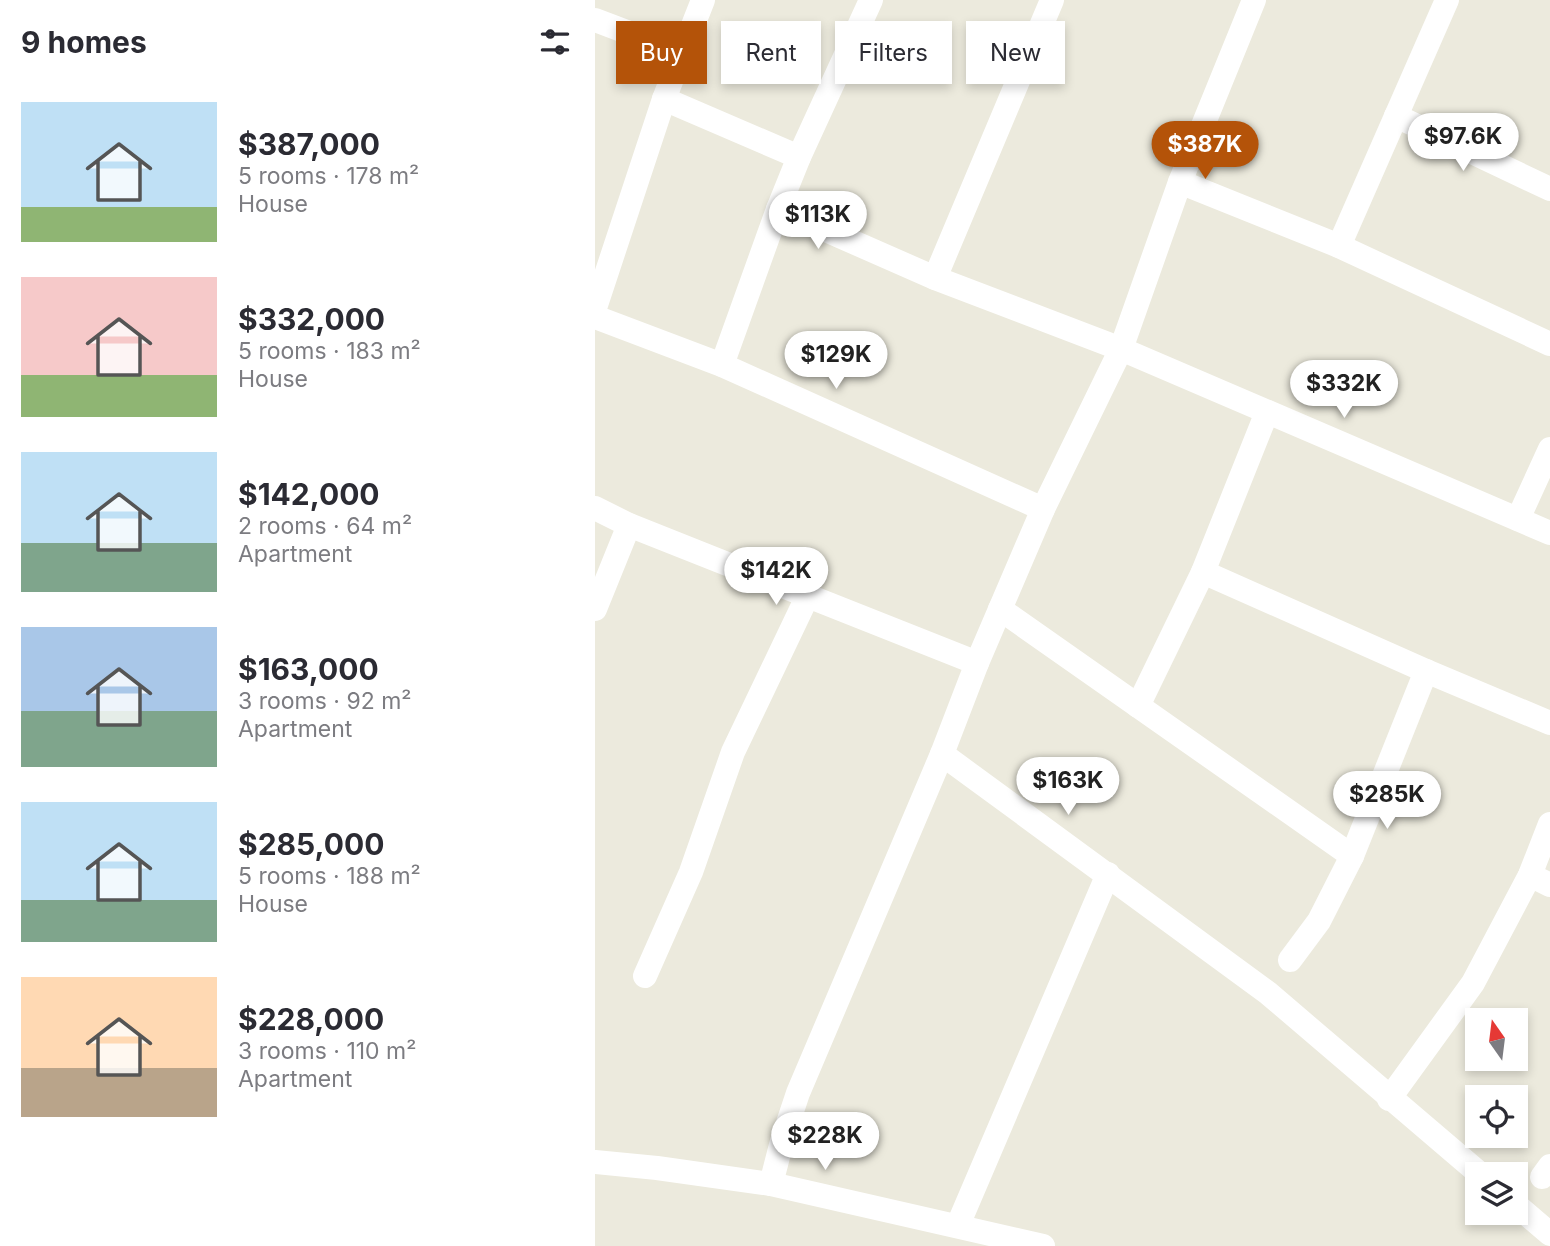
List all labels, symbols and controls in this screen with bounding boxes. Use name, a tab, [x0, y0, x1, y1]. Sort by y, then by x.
chip: Buy	[616, 21, 707, 84]
chip: Rent	[721, 21, 821, 84]
chip: Filters	[835, 21, 952, 84]
chip: New	[966, 21, 1065, 84]
icon: filters	[536, 23, 574, 61]
text: 9 homes	[21, 24, 147, 60]
pin: $97.6K	[1406, 114, 1520, 173]
pin: $387K	[1156, 122, 1254, 181]
text: $97.6K	[1424, 122, 1502, 150]
text: $387,000	[238, 126, 380, 162]
icon: home	[77, 130, 161, 214]
text: $387K	[1168, 130, 1242, 158]
text: 5 rooms · 178 m²	[238, 162, 419, 190]
text: House	[238, 190, 308, 218]
pin: $113K	[769, 191, 867, 251]
text: $113K	[785, 200, 851, 228]
text: $332,000	[238, 301, 385, 337]
icon: home	[77, 305, 161, 389]
pin: $129K	[787, 332, 885, 391]
text: 5 rooms · 183 m²	[238, 337, 421, 365]
text: $129K	[801, 340, 871, 368]
pin: $332K	[1295, 360, 1393, 420]
text: House	[238, 365, 308, 393]
text: $332K	[1306, 369, 1382, 397]
text: $142,000	[238, 476, 380, 512]
icon: home	[77, 480, 161, 564]
text: 2 rooms · 64 m²	[238, 512, 412, 540]
text: Apartment	[238, 540, 352, 568]
pin: $142K	[727, 548, 825, 607]
text: $142K	[740, 556, 812, 584]
text: $163,000	[238, 651, 379, 687]
icon: home	[77, 655, 161, 739]
text: 3 rooms · 92 m²	[238, 687, 411, 715]
text: Apartment	[238, 715, 352, 743]
pin: $163K	[1019, 758, 1117, 817]
text: $163K	[1032, 766, 1104, 794]
pin: $285K	[1338, 772, 1436, 831]
text: $285K	[1349, 780, 1425, 808]
text: $285,000	[238, 826, 384, 862]
icon: home	[77, 830, 161, 914]
text: 5 rooms · 188 m²	[238, 862, 421, 890]
text: House	[238, 890, 308, 918]
text: $228,000	[238, 1001, 384, 1037]
icon: home	[77, 1005, 161, 1089]
north arrow	[1465, 1008, 1528, 1071]
map controls	[1465, 1008, 1528, 1225]
text: 3 rooms · 110 m²	[238, 1037, 416, 1065]
text: Apartment	[238, 1065, 352, 1093]
button: locate	[1465, 1085, 1528, 1148]
pin: $228K	[776, 1112, 874, 1172]
text: $228K	[787, 1121, 863, 1149]
button: layers	[1465, 1162, 1528, 1225]

